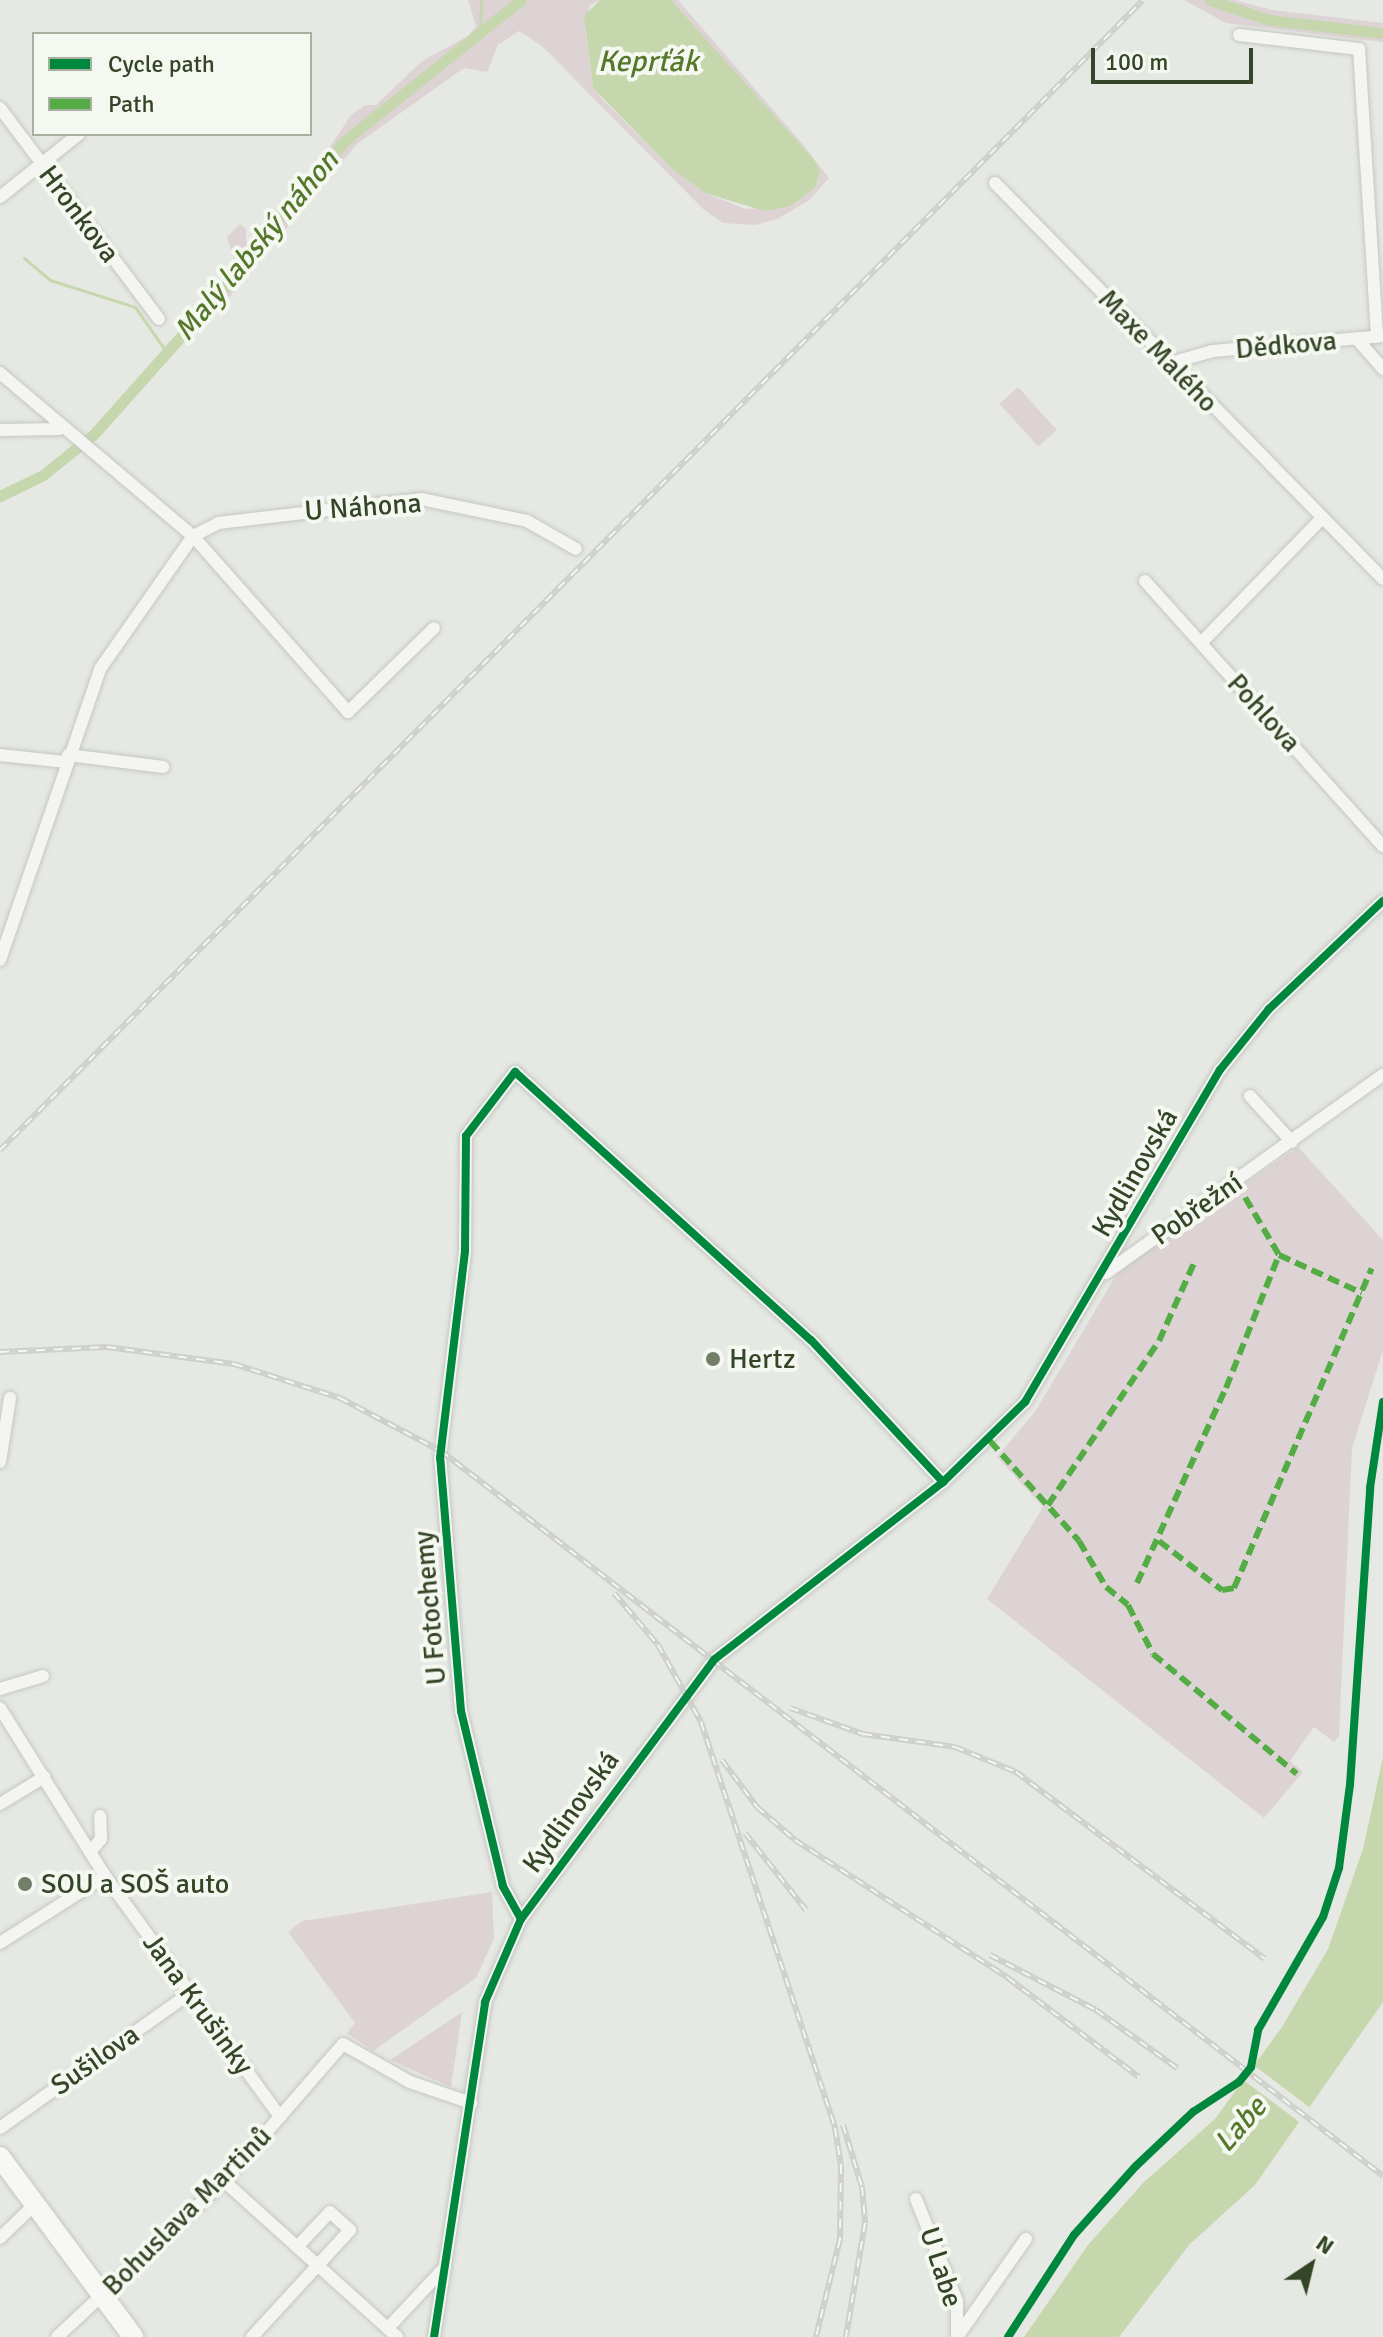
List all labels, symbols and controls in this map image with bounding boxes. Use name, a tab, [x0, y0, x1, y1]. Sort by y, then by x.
legend	[32, 32, 312, 136]
scale bar	[1095, 32, 1257, 82]
water label: Keprťák	[598, 44, 698, 80]
text: 100 m	[1105, 47, 1168, 77]
text: Cycle path	[108, 49, 215, 79]
text: Path	[108, 89, 154, 119]
water label: Malý labský náhon	[167, 144, 347, 348]
street label: Hronkova	[32, 159, 126, 269]
street label: Maxe Malého	[1091, 283, 1225, 419]
street label: Dědkova	[1234, 324, 1338, 366]
street label: U Náhona	[303, 486, 423, 528]
street label: Pohlova	[1220, 667, 1308, 759]
street label: Kydlinovská	[1085, 1103, 1185, 1243]
street label: Pobřežní	[1145, 1166, 1249, 1252]
place label: Hertz	[729, 1342, 795, 1376]
marker: Hertz	[704, 1350, 722, 1368]
street label: U Fotochemy	[407, 1530, 453, 1686]
street label: Kydlinovská	[516, 1745, 626, 1879]
place label: SOU a SOŠ auto	[41, 1867, 229, 1901]
marker: SOU a SOŠ auto	[16, 1875, 34, 1893]
street label: Jana Krušinky	[136, 1927, 260, 2081]
street label: Sušilova	[44, 2018, 146, 2102]
water label: Labe	[1207, 2090, 1275, 2160]
street label: Bohuslava Martinů	[95, 2119, 279, 2303]
street label: U Labe	[912, 2223, 970, 2311]
north arrow	[1271, 2225, 1351, 2305]
text: N	[1311, 2229, 1339, 2260]

